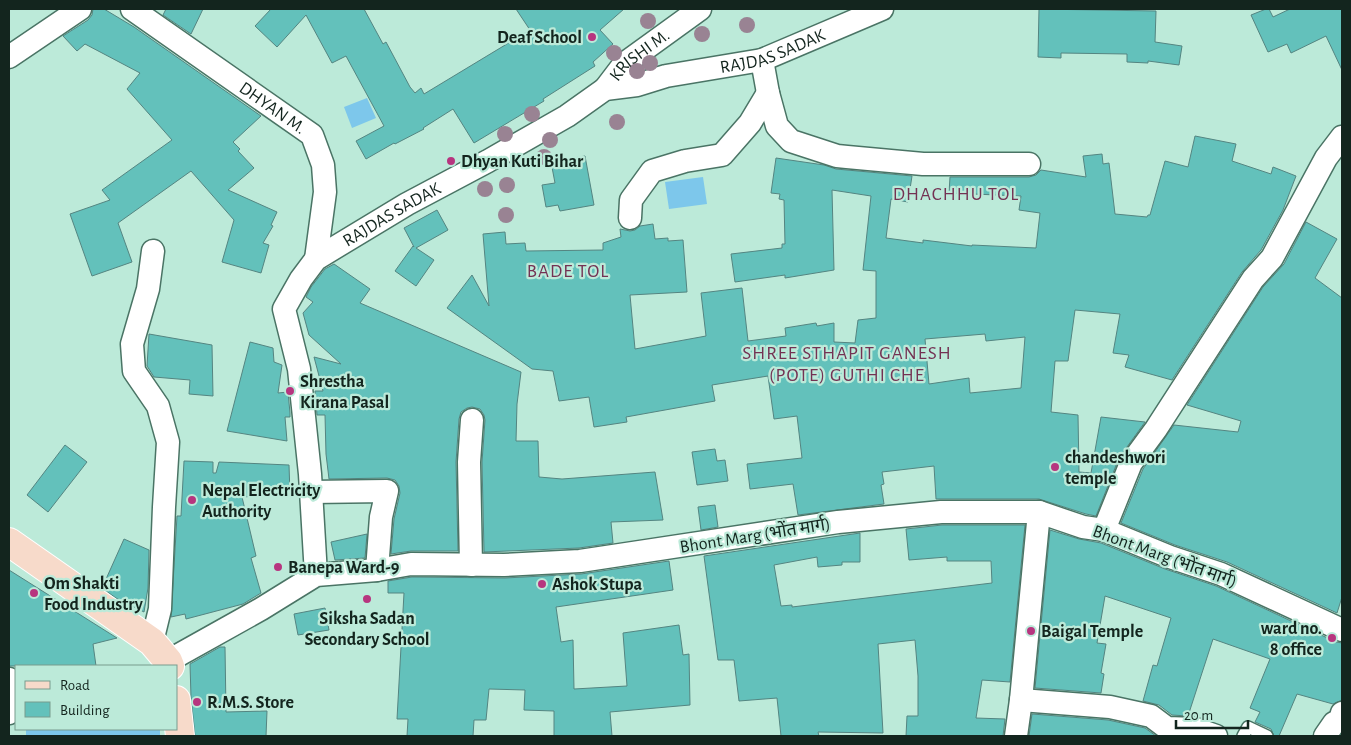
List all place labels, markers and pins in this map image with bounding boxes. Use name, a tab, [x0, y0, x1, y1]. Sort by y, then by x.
place label: Deaf School	[497, 29, 582, 47]
marker: Deaf School	[586, 31, 598, 43]
place label: Dhyan Kuti Bihar	[461, 153, 584, 171]
marker: Dhyan Kuti Bihar	[445, 155, 457, 167]
place label: Shrestha Kirana Pasal	[300, 373, 389, 412]
marker: Shrestha Kirana Pasal	[284, 385, 296, 397]
place label: chandeshwori temple	[1065, 449, 1166, 488]
marker: chandeshwori temple	[1049, 461, 1061, 473]
place label: Nepal Electricity Authority	[202, 482, 321, 521]
marker: Nepal Electricity Authority	[186, 494, 198, 506]
place label: Banepa Ward-9	[288, 559, 400, 577]
marker: Banepa Ward-9	[272, 561, 284, 573]
place label: Om Shakti Food Industry	[44, 575, 144, 614]
place label: Ashok Stupa	[552, 576, 643, 594]
marker: Ashok Stupa	[536, 578, 548, 590]
marker: Om Shakti Food Industry	[28, 587, 40, 599]
marker: Siksha Sadan Secondary School	[361, 593, 373, 605]
place label: Siksha Sadan Secondary School	[304, 610, 430, 649]
place label: ward no. 8 office	[1261, 620, 1322, 659]
place label: Baigal Temple	[1041, 623, 1143, 641]
marker: Baigal Temple	[1025, 625, 1037, 637]
marker: ward no. 8 office	[1326, 632, 1338, 644]
place label: R.M.S. Store	[207, 694, 294, 712]
marker: R.M.S. Store	[191, 696, 203, 708]

